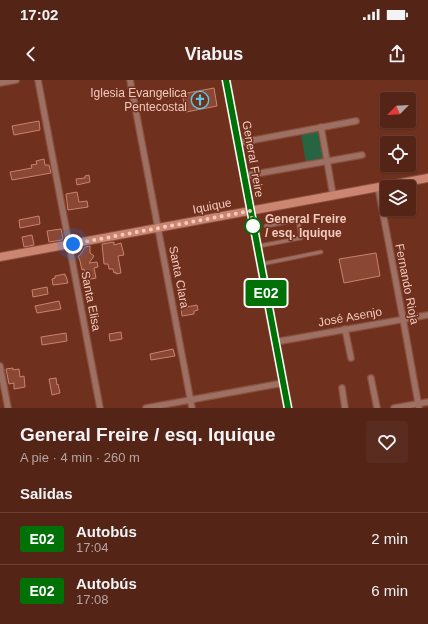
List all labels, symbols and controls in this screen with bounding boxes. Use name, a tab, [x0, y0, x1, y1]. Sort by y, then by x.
text: 17:02	[20, 6, 58, 23]
icon: back	[20, 43, 42, 65]
icon: share	[386, 43, 408, 65]
text: Viabus	[185, 44, 243, 64]
place label: Iglesia Evangelica Pentecostal	[90, 86, 187, 114]
church icon: Iglesia Evangelica Pentecostal	[190, 90, 210, 110]
north arrow	[380, 92, 416, 128]
map controls	[380, 92, 416, 216]
street label: General Freire	[239, 120, 267, 199]
button: locate	[380, 136, 416, 172]
button: layers	[380, 180, 416, 216]
street label: Iquique	[191, 195, 233, 217]
place label: General Freire / esq. Iquique	[265, 212, 347, 240]
marker: General Freire / esq. Iquique	[244, 217, 262, 235]
your location	[63, 234, 83, 254]
street label: Fernando Rioja	[392, 242, 422, 326]
street label: Santa Clara	[166, 245, 192, 310]
street label: Santa Elisa	[78, 270, 104, 332]
line badge: E02	[243, 280, 289, 306]
text: E02	[254, 285, 278, 301]
street label: José Asenjo	[317, 304, 383, 330]
button: heart	[366, 421, 408, 463]
text: General Freire / esq. Iquique	[20, 424, 276, 445]
text: A pie · 4 min · 260 m	[20, 450, 140, 465]
text: Salidas	[20, 485, 73, 502]
text: Autobús	[76, 523, 137, 540]
text: 2 min	[371, 530, 408, 547]
text: E02	[30, 531, 54, 547]
text: 17:04	[76, 540, 109, 555]
text: Autobús	[76, 575, 137, 592]
text: 6 min	[371, 582, 408, 599]
text: E02	[30, 583, 54, 599]
text: 17:08	[76, 592, 109, 607]

